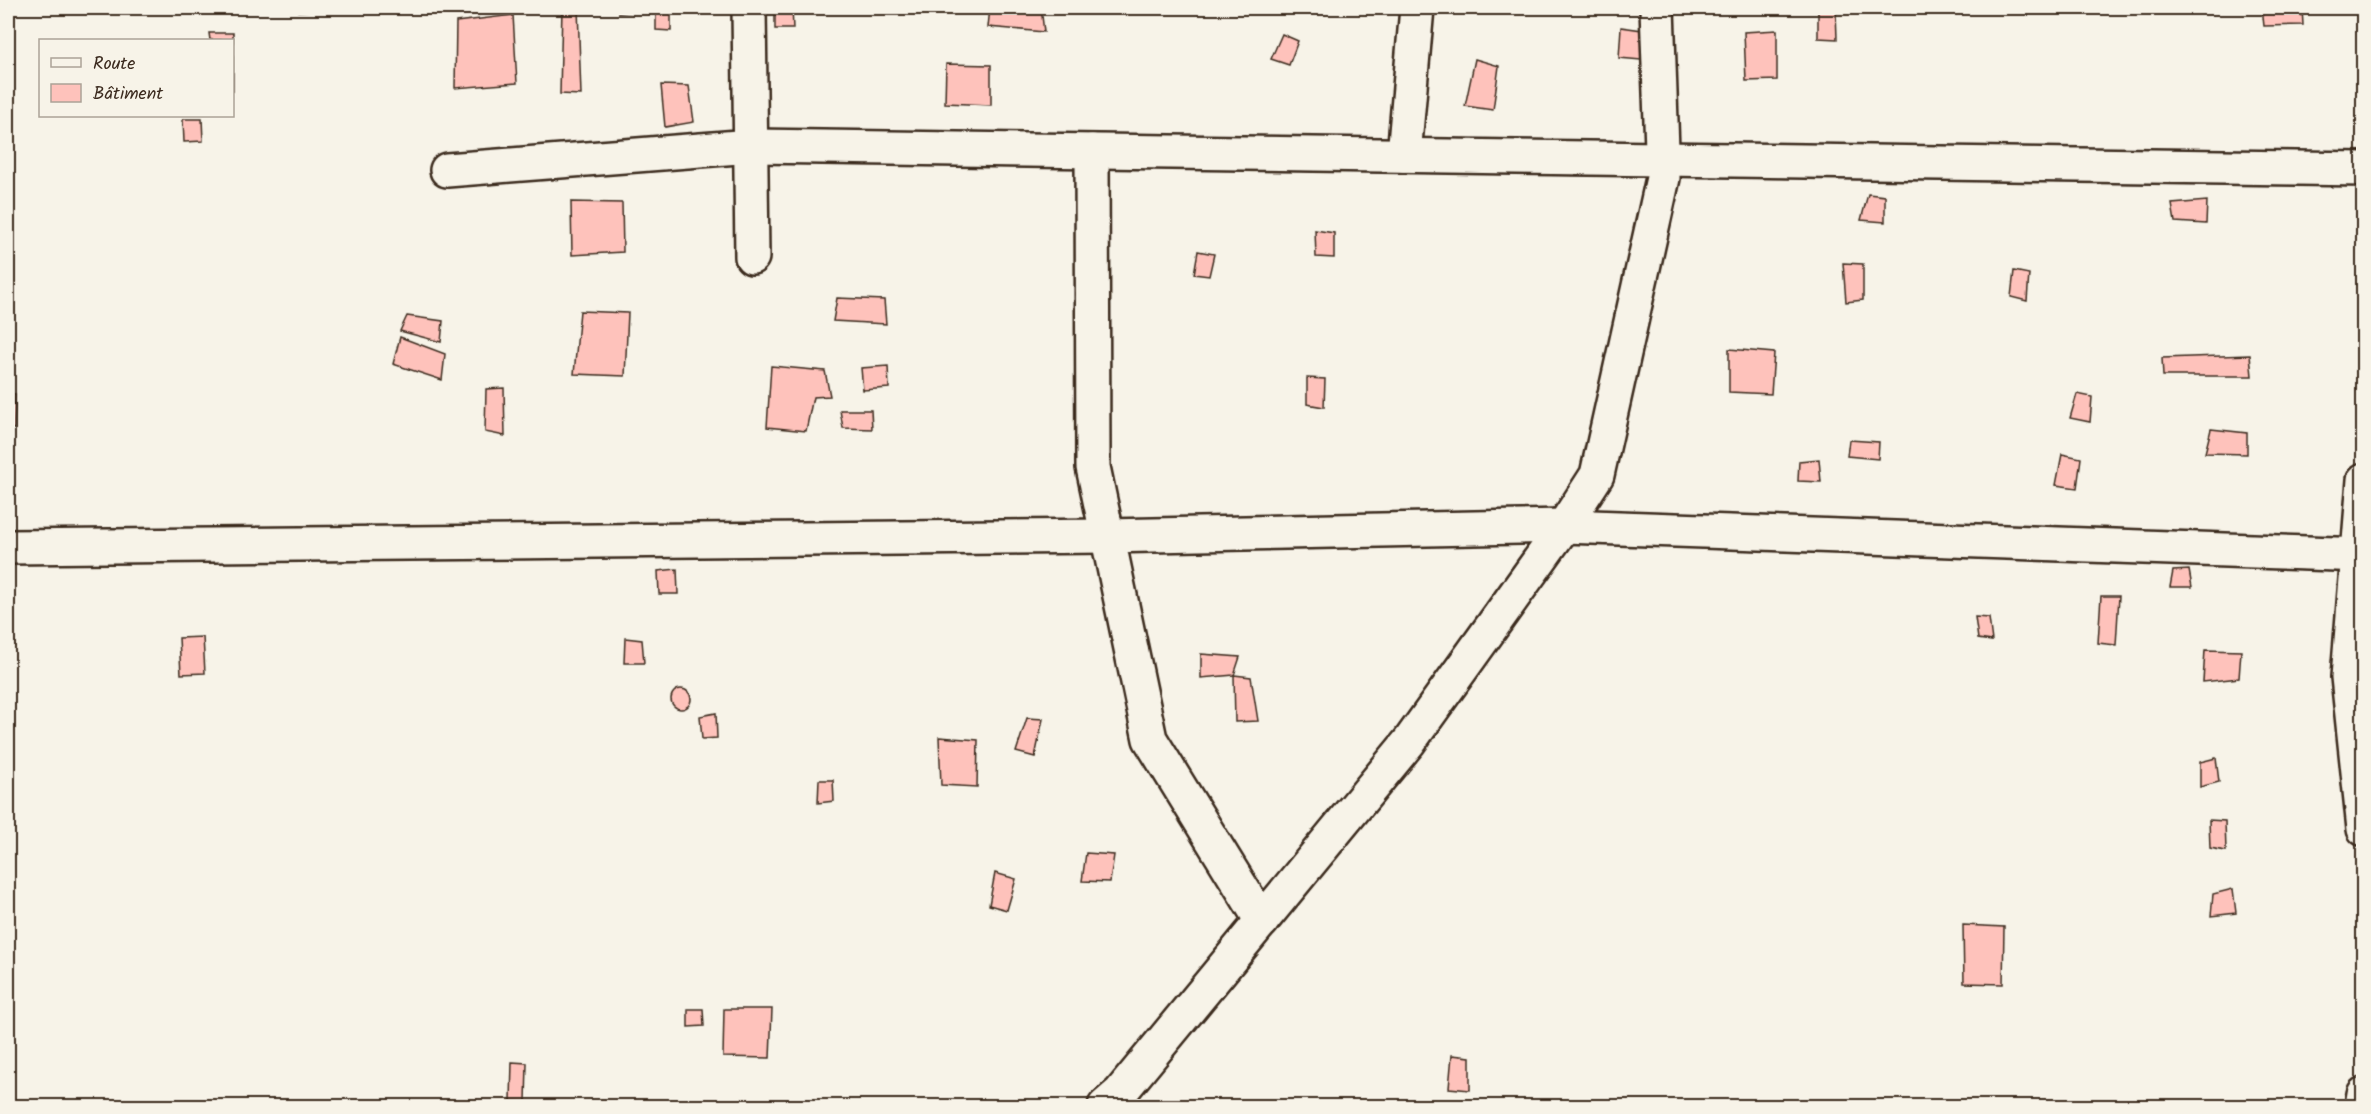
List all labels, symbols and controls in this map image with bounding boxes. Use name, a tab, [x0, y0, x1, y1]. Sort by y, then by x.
legend	[39, 39, 234, 117]
text: Route	[93, 50, 135, 79]
text: Bâtiment	[93, 80, 164, 109]

